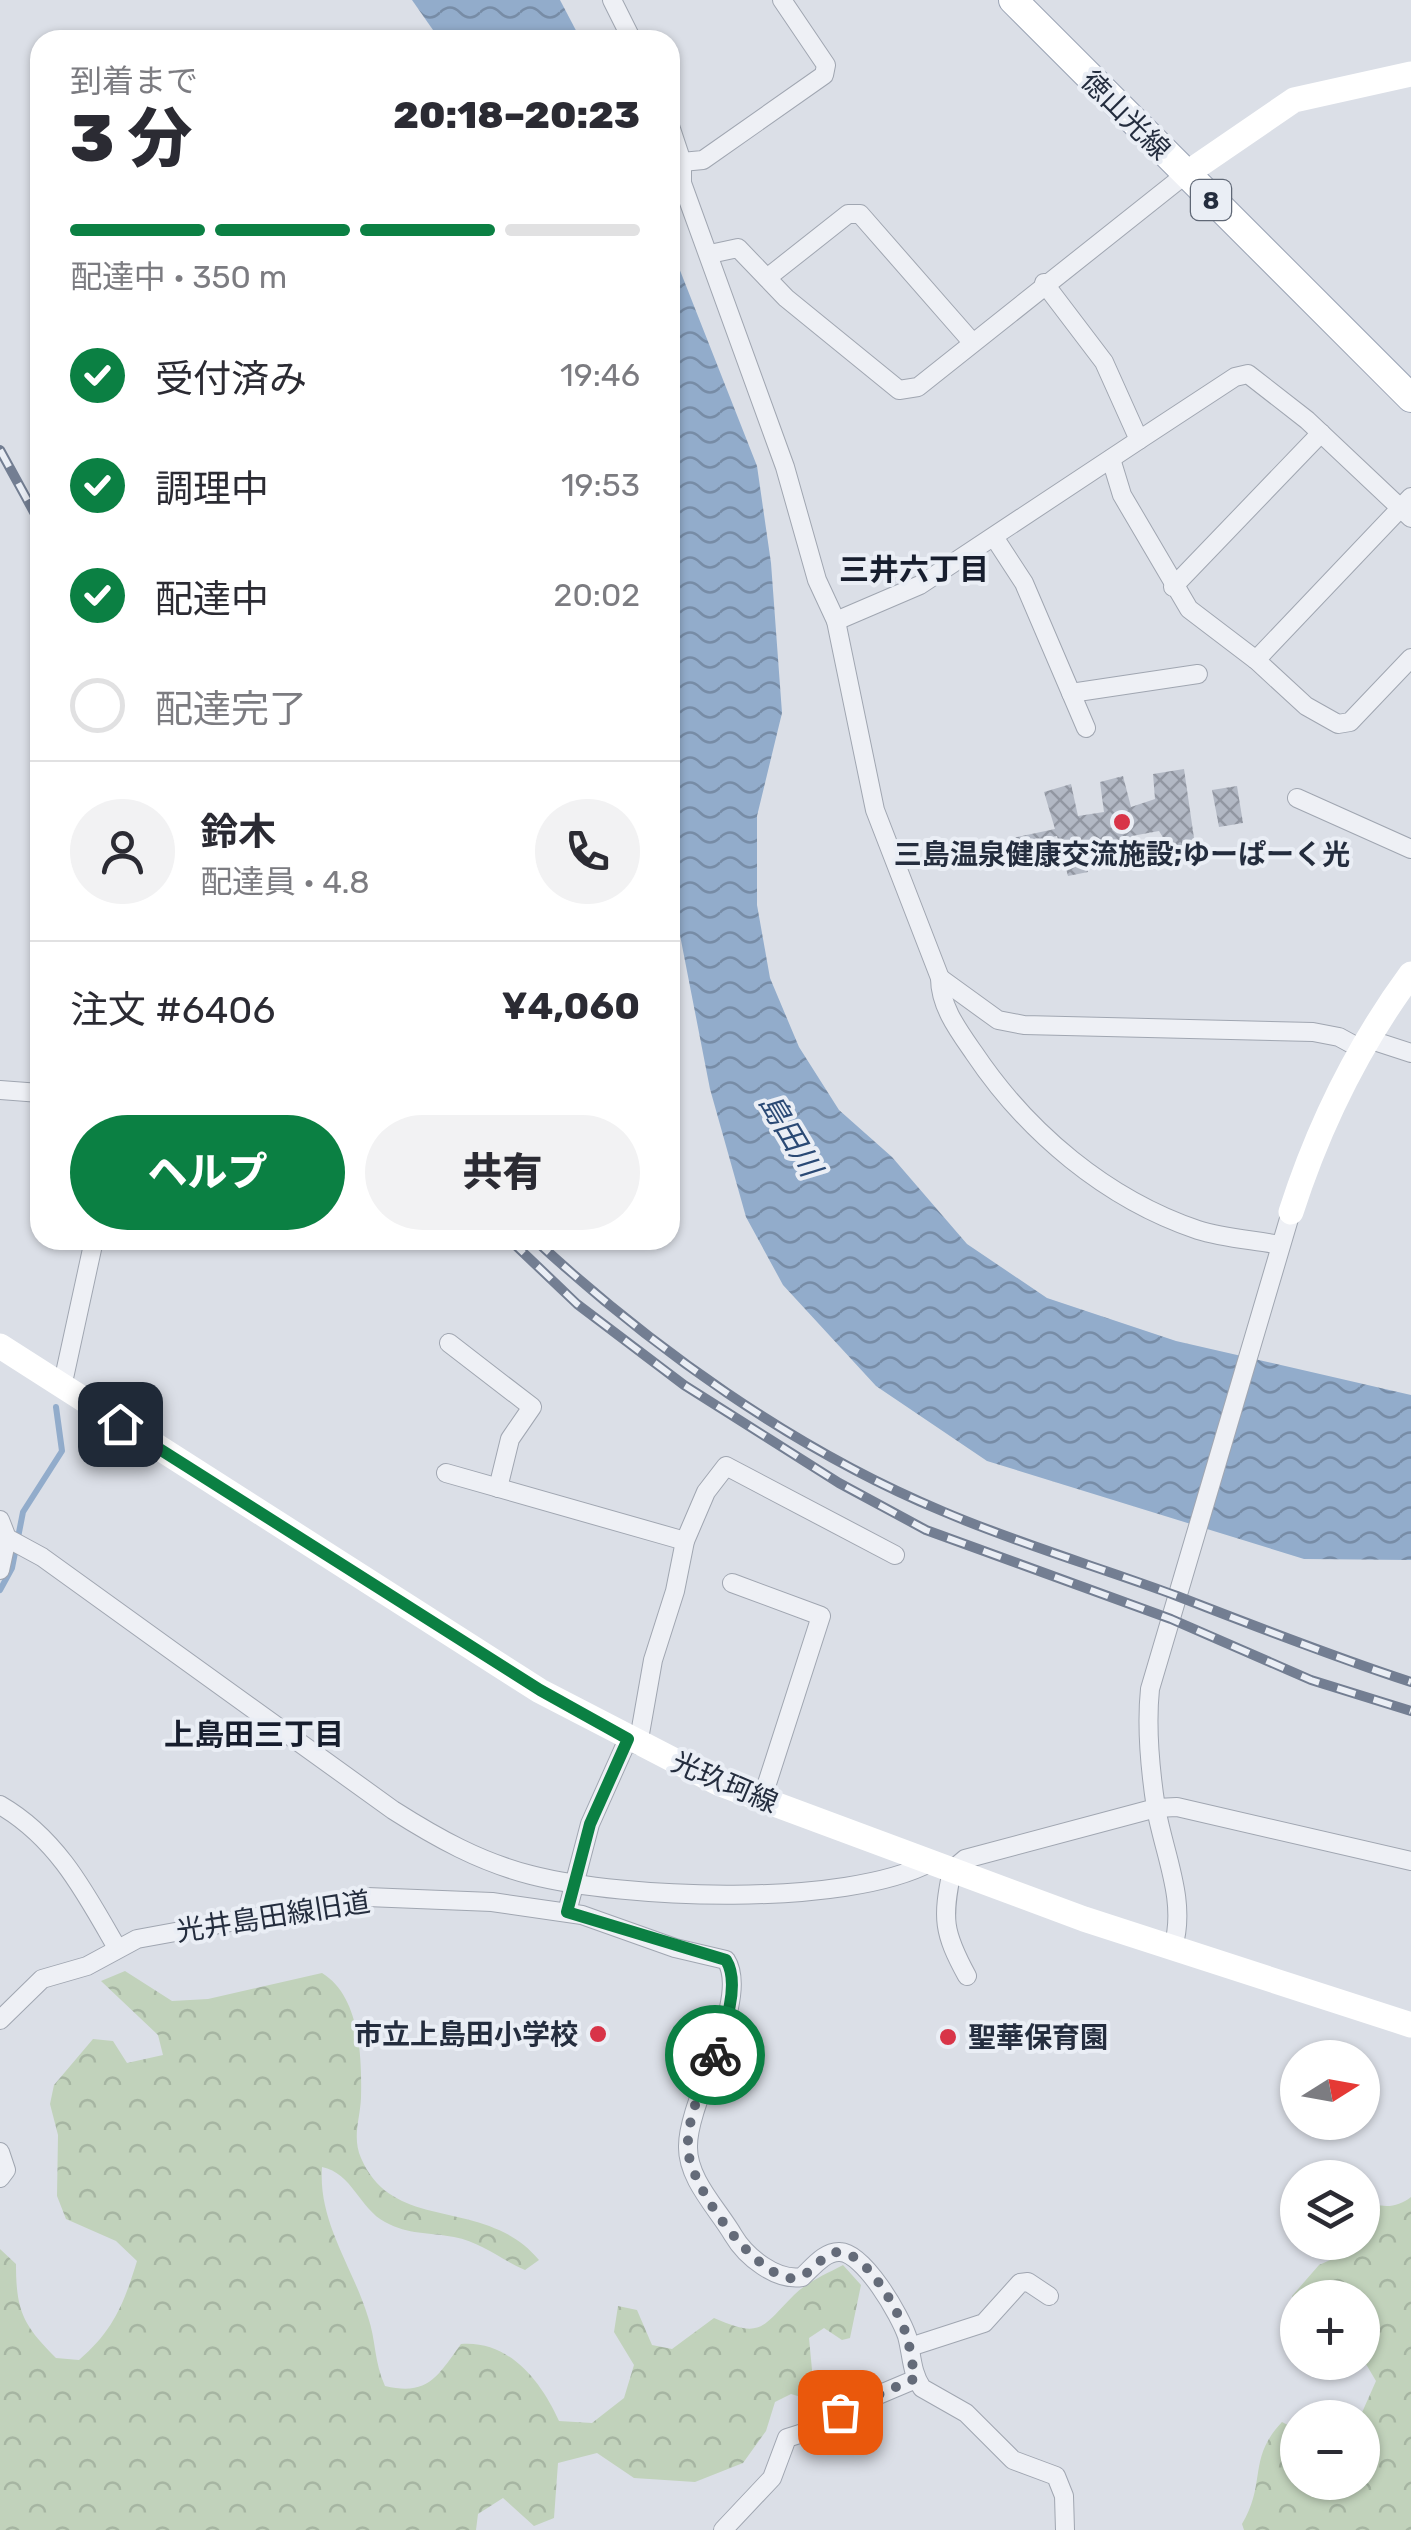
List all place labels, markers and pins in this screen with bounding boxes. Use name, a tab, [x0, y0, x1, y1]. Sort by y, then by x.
marker: 三島温泉健康交流施設;ゆーぱーく光	[1111, 811, 1133, 833]
place label: 三島温泉健康交流施設;ゆーぱーく光	[894, 838, 1350, 871]
pin	[78, 1382, 163, 1467]
place label: 市立上島田小学校	[354, 2018, 578, 2051]
place label: 聖華保育園	[968, 2021, 1108, 2054]
marker: 市立上島田小学校	[587, 2023, 609, 2045]
marker: 聖華保育園	[937, 2026, 959, 2048]
pin	[798, 2370, 883, 2455]

